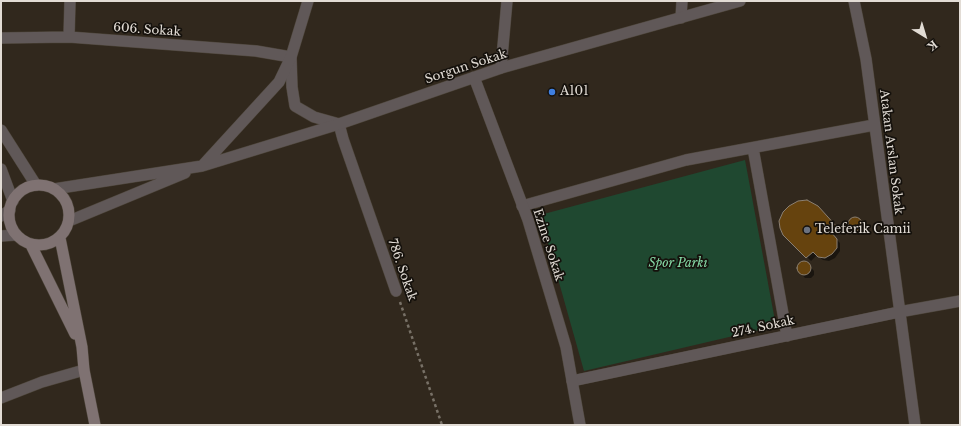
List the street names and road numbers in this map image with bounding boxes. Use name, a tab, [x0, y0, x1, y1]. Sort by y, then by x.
street label: 606. Sokak	[113, 20, 181, 40]
street label: Sorgun Sokak	[423, 47, 509, 87]
street label: Atakan Arslan Sokak	[876, 89, 906, 215]
street label: Ezine Sokak	[530, 207, 566, 283]
street label: 786. Sokak	[385, 237, 419, 303]
street label: 274. Sokak	[730, 313, 796, 341]

